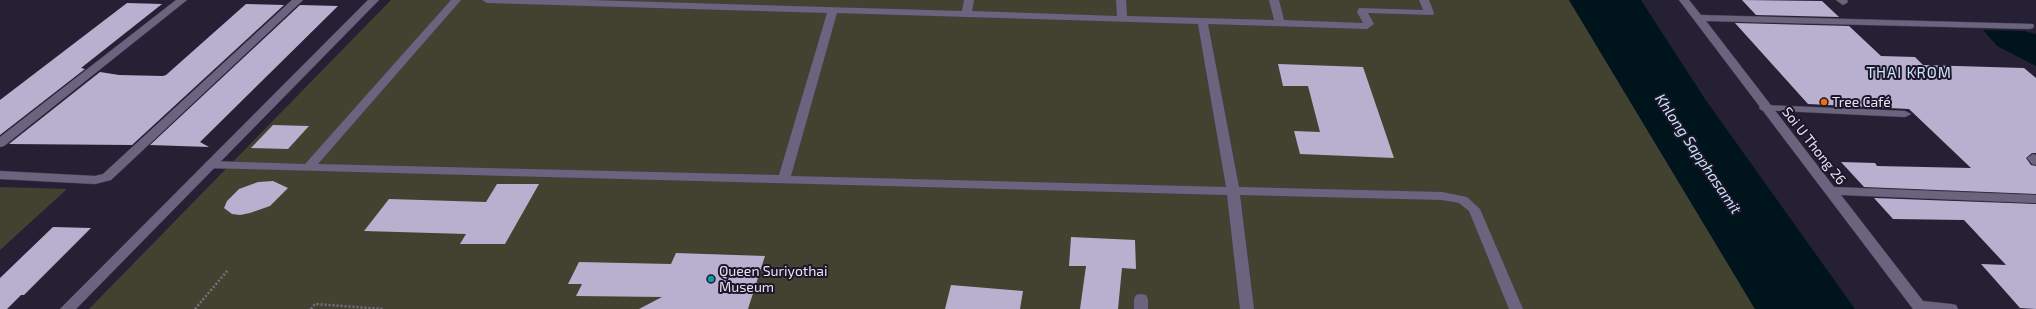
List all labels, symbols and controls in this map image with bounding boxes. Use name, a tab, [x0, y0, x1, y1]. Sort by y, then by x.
district label: THAI KROM	[1866, 64, 1952, 82]
water label: Khlong Sapphasamit	[1651, 90, 1745, 218]
place label: Tree Café	[1832, 94, 1891, 110]
marker: Tree Café	[1819, 97, 1829, 107]
street label: Soi U Thong 26	[1778, 104, 1850, 188]
place label: Queen Suriyothai Museum	[719, 263, 827, 296]
marker: Queen Suriyothai Museum	[706, 274, 716, 284]

